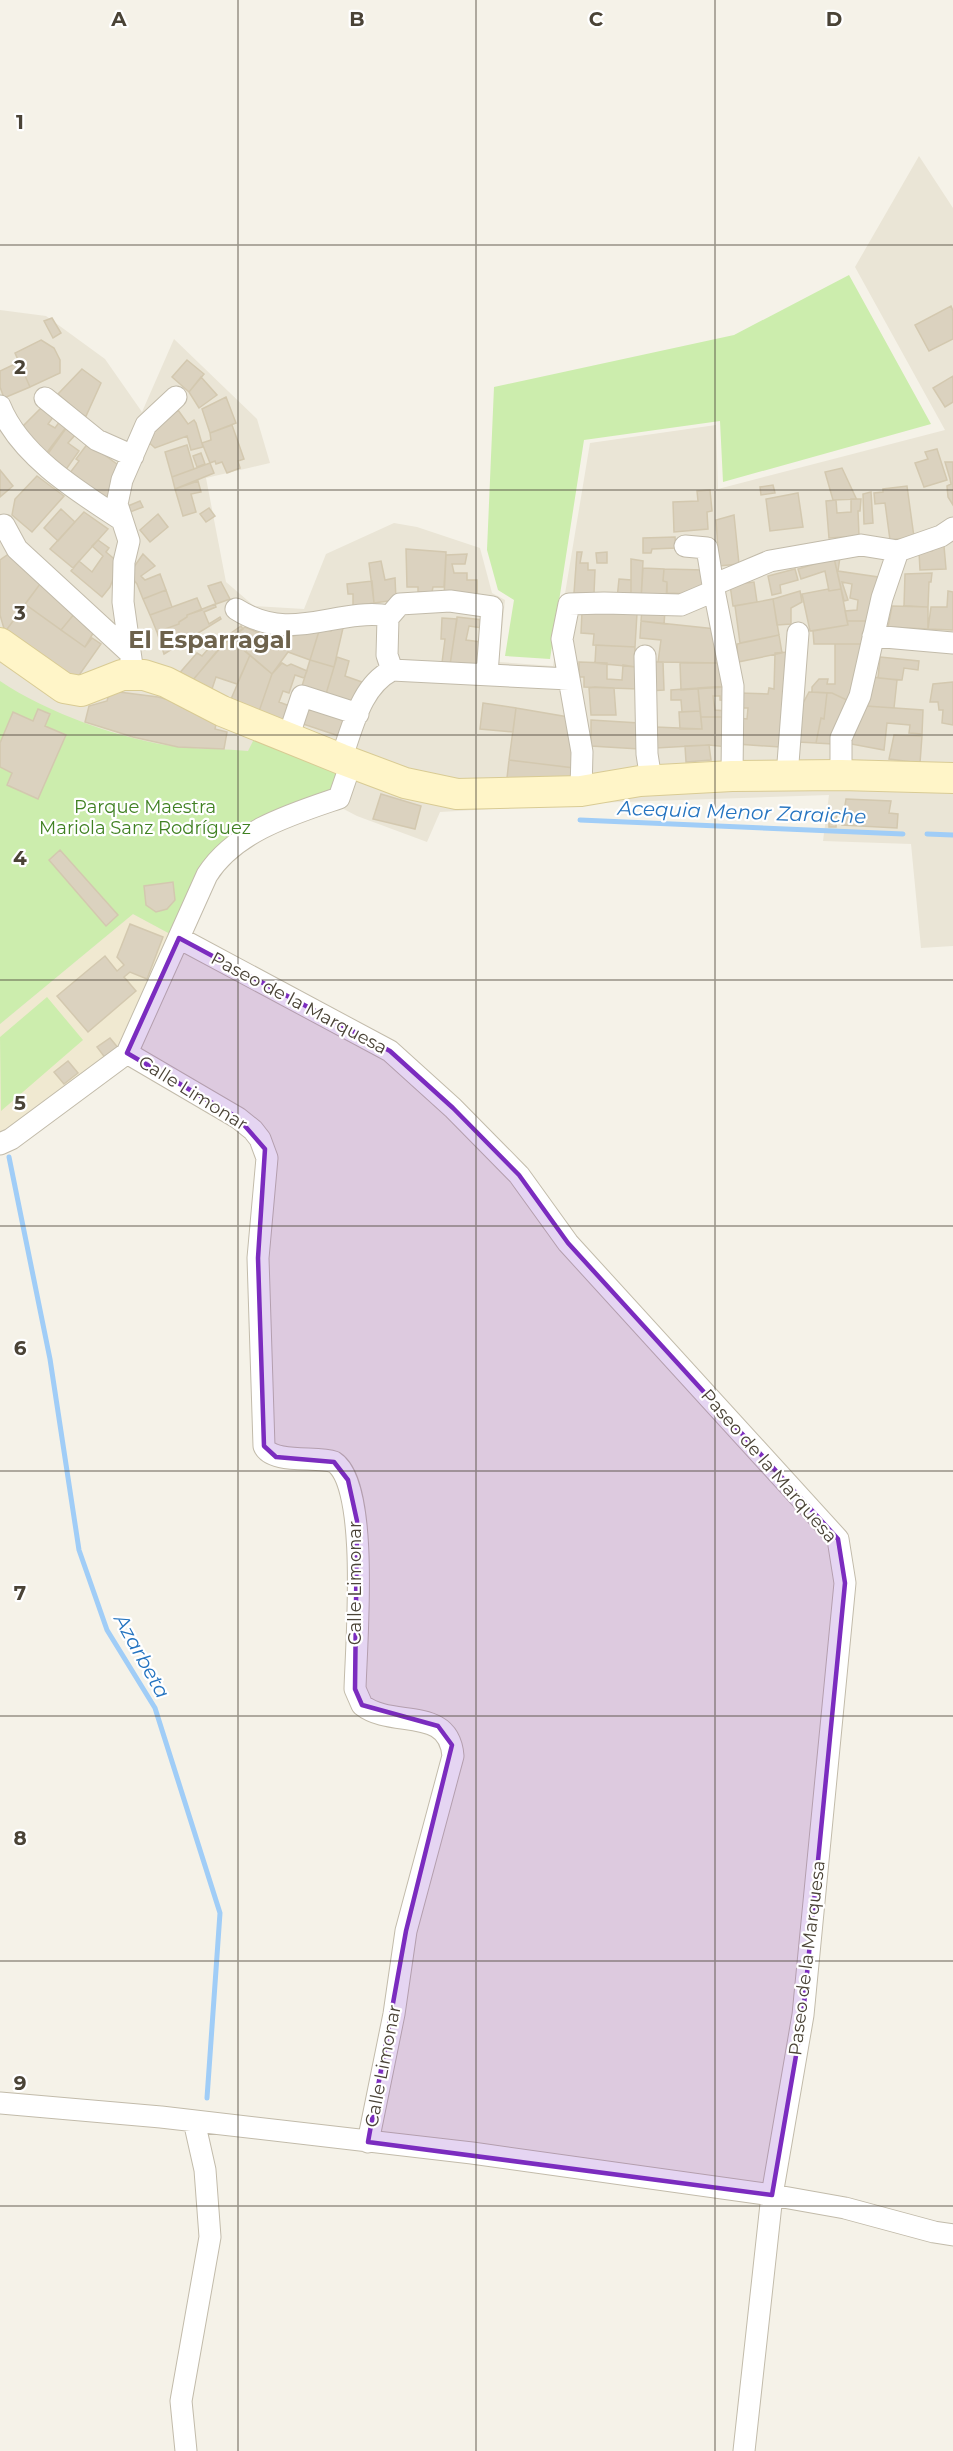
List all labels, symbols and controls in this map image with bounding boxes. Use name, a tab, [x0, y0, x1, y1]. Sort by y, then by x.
text: A	[110, 7, 127, 31]
text: B	[349, 7, 365, 31]
text: C	[589, 7, 604, 31]
text: D	[826, 7, 842, 31]
text: 1	[16, 110, 24, 134]
text: 2	[14, 355, 26, 379]
text: 3	[13, 601, 26, 625]
district label: El Esparragal	[128, 625, 292, 654]
park label: Parque Maestra Mariola Sanz Rodríguez	[39, 796, 251, 839]
water label: Acequia Menor Zaraiche	[616, 796, 867, 828]
text: 4	[13, 846, 27, 870]
street label: Paseo de la Marquesa	[207, 947, 391, 1059]
street label: Calle Limonar	[134, 1051, 252, 1135]
text: 5	[14, 1091, 26, 1115]
text: 6	[14, 1336, 27, 1360]
street label: Paseo de la Marquesa	[696, 1385, 842, 1547]
street label: Calle Limonar	[344, 1521, 366, 1645]
text: 7	[14, 1581, 26, 1605]
water label: Azarbeta	[109, 1609, 175, 1702]
text: 8	[13, 1826, 27, 1850]
street label: Paseo de la Marquesa	[784, 1859, 830, 2057]
street label: Calle Limonar	[360, 2003, 406, 2129]
text: 9	[14, 2071, 26, 2095]

